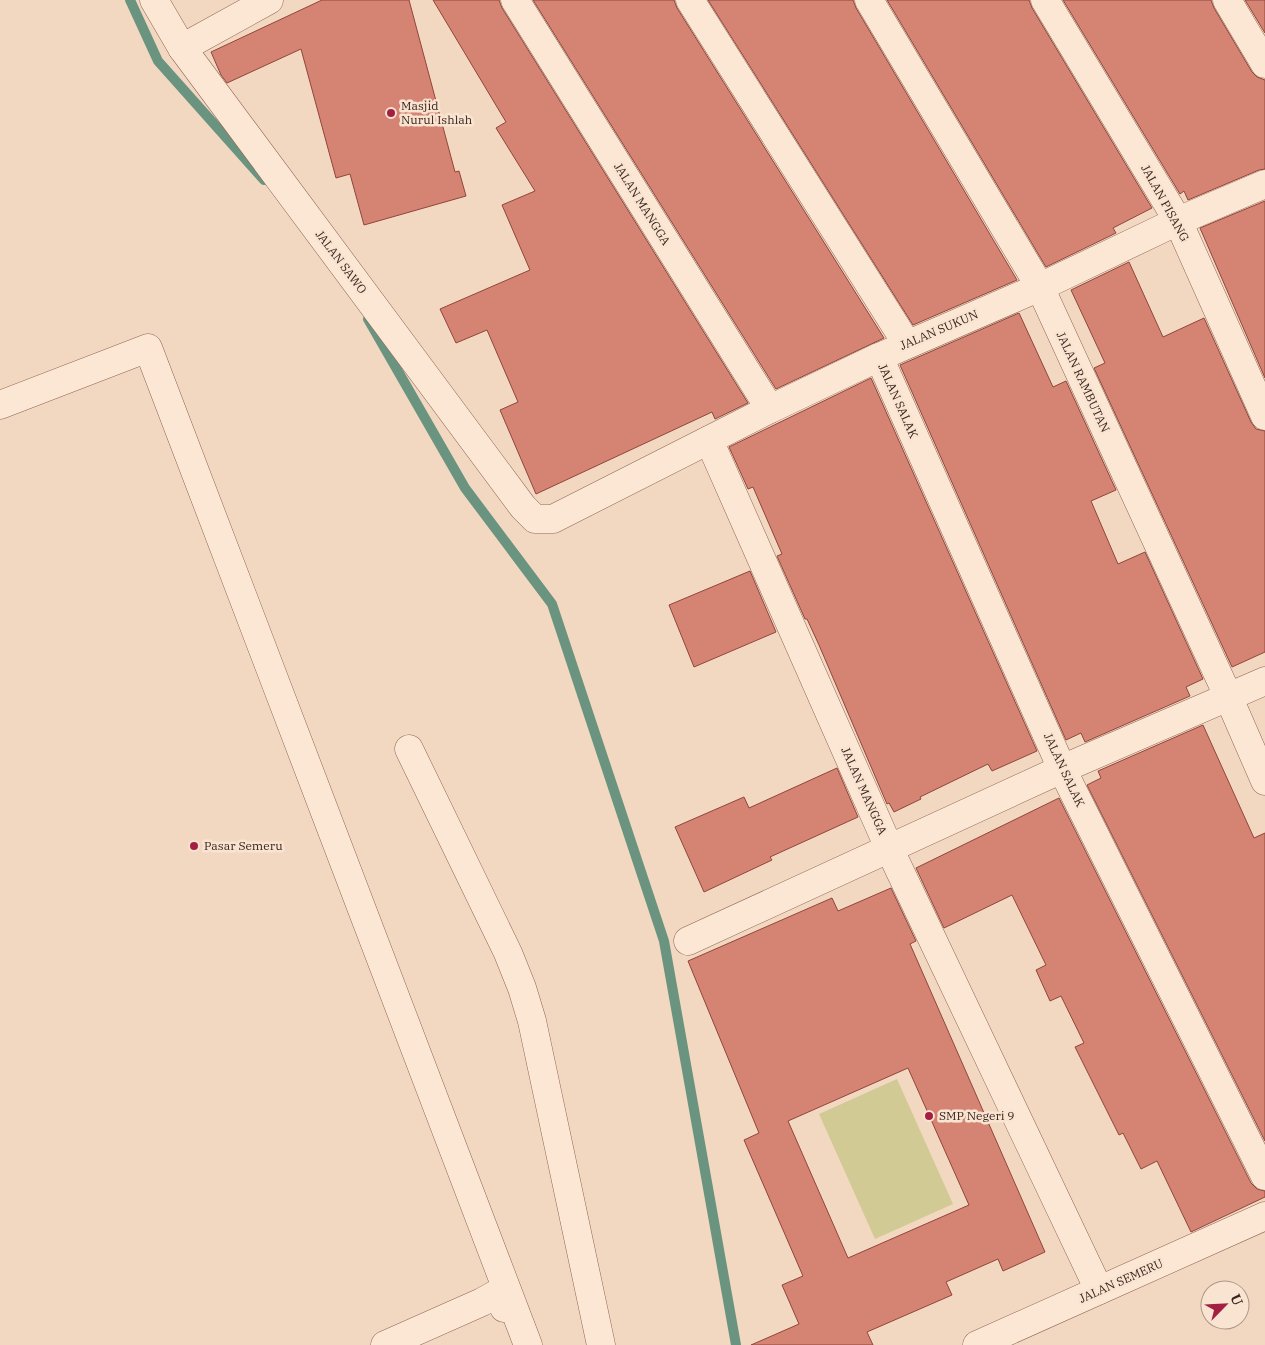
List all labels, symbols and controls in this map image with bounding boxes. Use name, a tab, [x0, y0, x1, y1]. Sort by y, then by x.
place label: Masjid Nurul Ishlah	[401, 98, 473, 127]
marker: Masjid Nurul Ishlah	[385, 107, 397, 119]
street label: JALAN MANGGA	[611, 160, 674, 249]
street label: JALAN PISANG	[1138, 162, 1193, 244]
street label: JALAN SAWO	[313, 227, 370, 296]
street label: JALAN SUKUN	[897, 306, 980, 353]
street label: JALAN RAMBUTAN	[1054, 329, 1113, 435]
street label: JALAN SALAK	[875, 361, 922, 441]
street label: JALAN SALAK	[1041, 730, 1088, 810]
street label: JALAN MANGGA	[838, 744, 891, 838]
place label: Pasar Semeru	[204, 838, 283, 853]
marker: Pasar Semeru	[188, 840, 200, 852]
place label: SMP Negeri 9	[939, 1108, 1014, 1123]
marker: SMP Negeri 9	[923, 1110, 935, 1122]
street label: JALAN SEMERU	[1076, 1255, 1165, 1306]
north arrow	[1200, 1280, 1250, 1330]
text: U	[1226, 1291, 1247, 1308]

